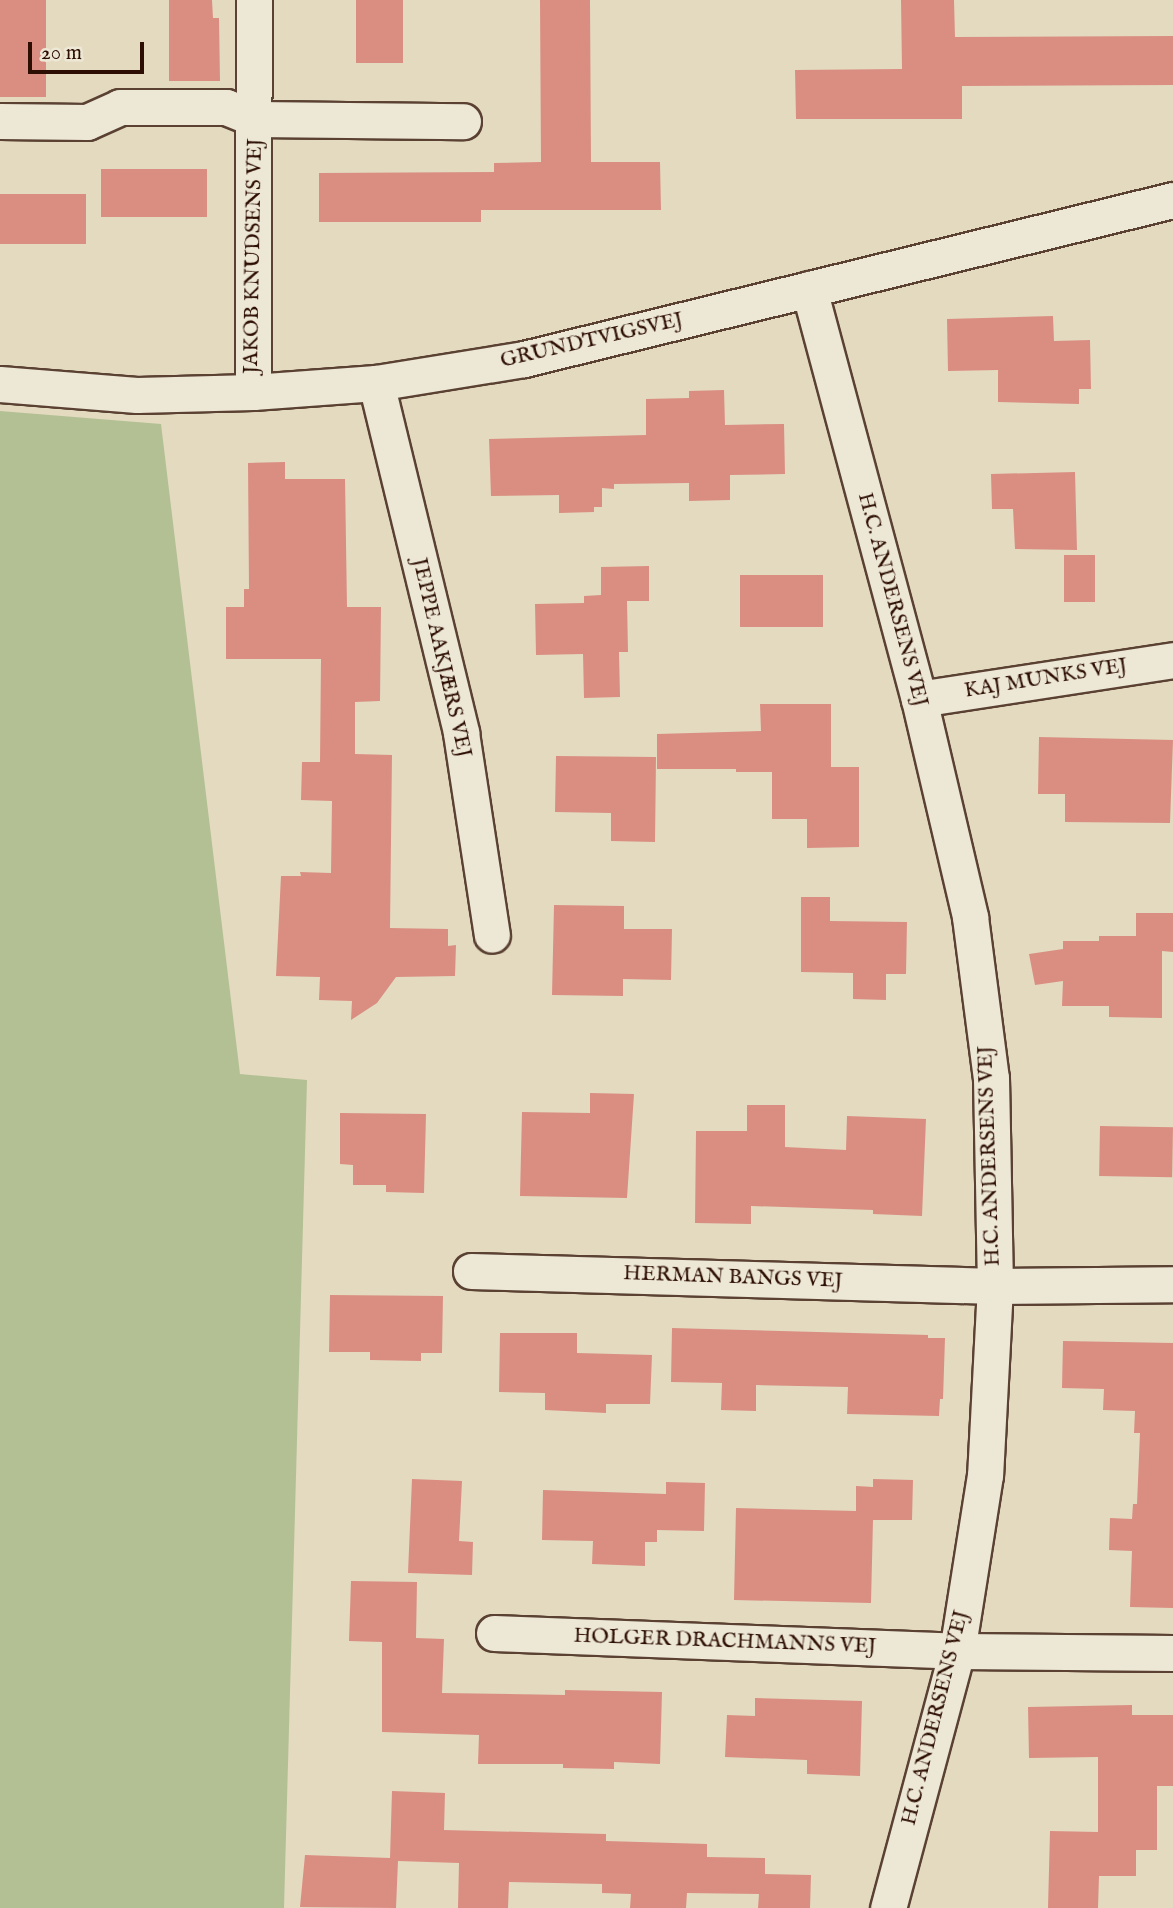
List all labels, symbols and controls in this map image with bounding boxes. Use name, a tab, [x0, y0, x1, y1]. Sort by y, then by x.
scale bar	[32, 28, 147, 72]
text: 20 m	[41, 40, 82, 67]
street label: JAKOB KNUDSENS VEJ	[239, 138, 269, 374]
street label: GRUNDTVIGSVEJ	[498, 308, 686, 374]
street label: H.C. ANDERSENS VEJ	[851, 490, 933, 710]
street label: JEPPE AAKJÆRS VEJ	[406, 556, 476, 760]
street label: KAJ MUNKS VEJ	[963, 654, 1129, 704]
street label: H.C. ANDERSENS VEJ	[974, 1045, 1006, 1267]
street label: HERMAN BANGS VEJ	[623, 1262, 843, 1294]
street label: H.C. ANDERSENS VEJ	[897, 1608, 975, 1828]
street label: HOLGER DRACHMANNS VEJ	[573, 1624, 877, 1660]

